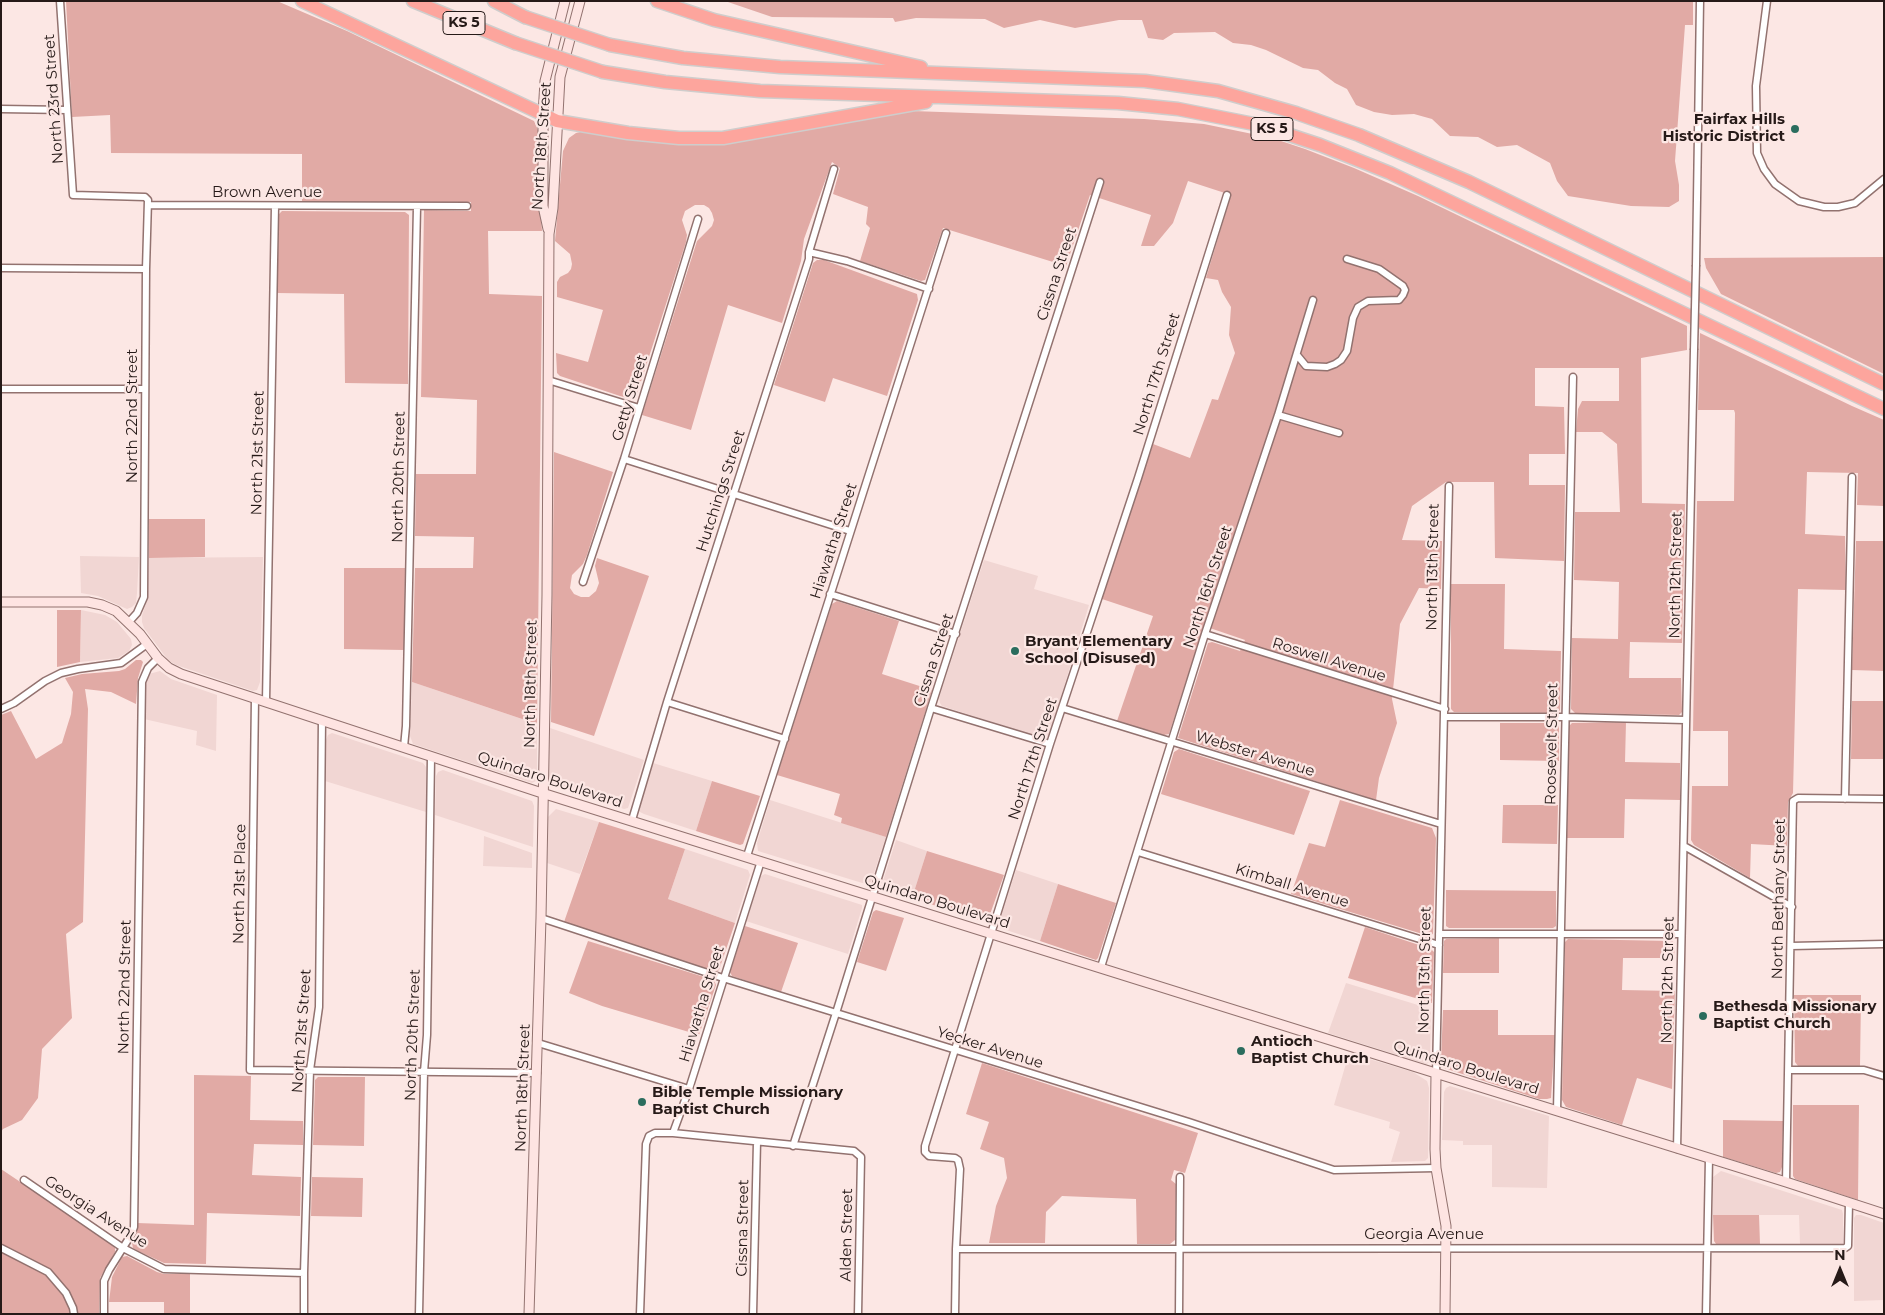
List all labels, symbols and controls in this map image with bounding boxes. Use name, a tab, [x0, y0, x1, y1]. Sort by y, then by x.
road number: KS 5	[443, 12, 485, 34]
street label: North 23rd Street	[40, 33, 68, 165]
street label: North 18th Street	[529, 81, 555, 211]
place label: Fairfax Hills Historic District	[1662, 111, 1785, 146]
road number: KS 5	[1251, 118, 1293, 140]
marker: Fairfax Hills Historic District	[1789, 123, 1801, 135]
street label: Brown Avenue	[212, 184, 322, 202]
street label: Cissna Street	[1033, 225, 1081, 323]
street label: North 17th Street	[1130, 310, 1184, 438]
street label: North 22nd Street	[124, 349, 142, 483]
street label: Getty Street	[608, 353, 652, 443]
street label: North 21st Street	[248, 391, 268, 515]
street label: North 20th Street	[389, 411, 409, 543]
street label: Hutchings Street	[693, 428, 749, 554]
street label: Hiawatha Street	[807, 481, 861, 601]
street label: North 13th Street	[1423, 503, 1443, 631]
street label: North 12th Street	[1666, 511, 1686, 639]
street label: North 16th Street	[1180, 523, 1236, 651]
street label: Cissna Street	[910, 611, 958, 709]
street label: North 18th Street	[521, 620, 541, 748]
place label: Bryant Elementary School (Disused)	[1025, 633, 1173, 668]
street label: Roswell Avenue	[1270, 634, 1388, 686]
marker: Bryant Elementary School (Disused)	[1009, 645, 1021, 657]
street label: Roosevelt Street	[1542, 683, 1562, 805]
street label: North 17th Street	[1005, 696, 1061, 822]
street label: Webster Avenue	[1193, 727, 1317, 781]
street label: Quindaro Boulevard	[475, 748, 625, 812]
street label: North Bethany Street	[1769, 819, 1789, 979]
street label: North 21st Place	[230, 824, 250, 944]
street label: Kimball Avenue	[1233, 860, 1351, 912]
street label: Quindaro Boulevard	[862, 871, 1012, 933]
street label: North 13th Street	[1415, 906, 1435, 1034]
street label: North 12th Street	[1658, 916, 1678, 1044]
street label: North 22nd Street	[115, 920, 135, 1054]
street label: Hiawatha Street	[676, 943, 728, 1065]
street label: North 21st Street	[289, 968, 315, 1094]
street label: North 20th Street	[402, 969, 424, 1101]
place label: Bethesda Missionary Baptist Church	[1713, 998, 1876, 1033]
marker: Bethesda Missionary Baptist Church	[1697, 1010, 1709, 1022]
street label: North 18th Street	[512, 1023, 534, 1153]
street label: Yecker Avenue	[935, 1023, 1045, 1073]
place label: Antioch Baptist Church	[1251, 1033, 1369, 1068]
street label: Quindaro Boulevard	[1391, 1037, 1541, 1099]
marker: Antioch Baptist Church	[1235, 1045, 1247, 1057]
place label: Bible Temple Missionary Baptist Church	[652, 1084, 843, 1119]
marker: Bible Temple Missionary Baptist Church	[636, 1096, 648, 1108]
street label: Georgia Avenue	[41, 1172, 151, 1252]
street label: Cissna Street	[733, 1179, 753, 1277]
street label: Alden Street	[837, 1188, 857, 1282]
street label: Georgia Avenue	[1364, 1226, 1484, 1244]
north arrow	[1815, 1245, 1865, 1295]
text: N	[1834, 1246, 1846, 1264]

